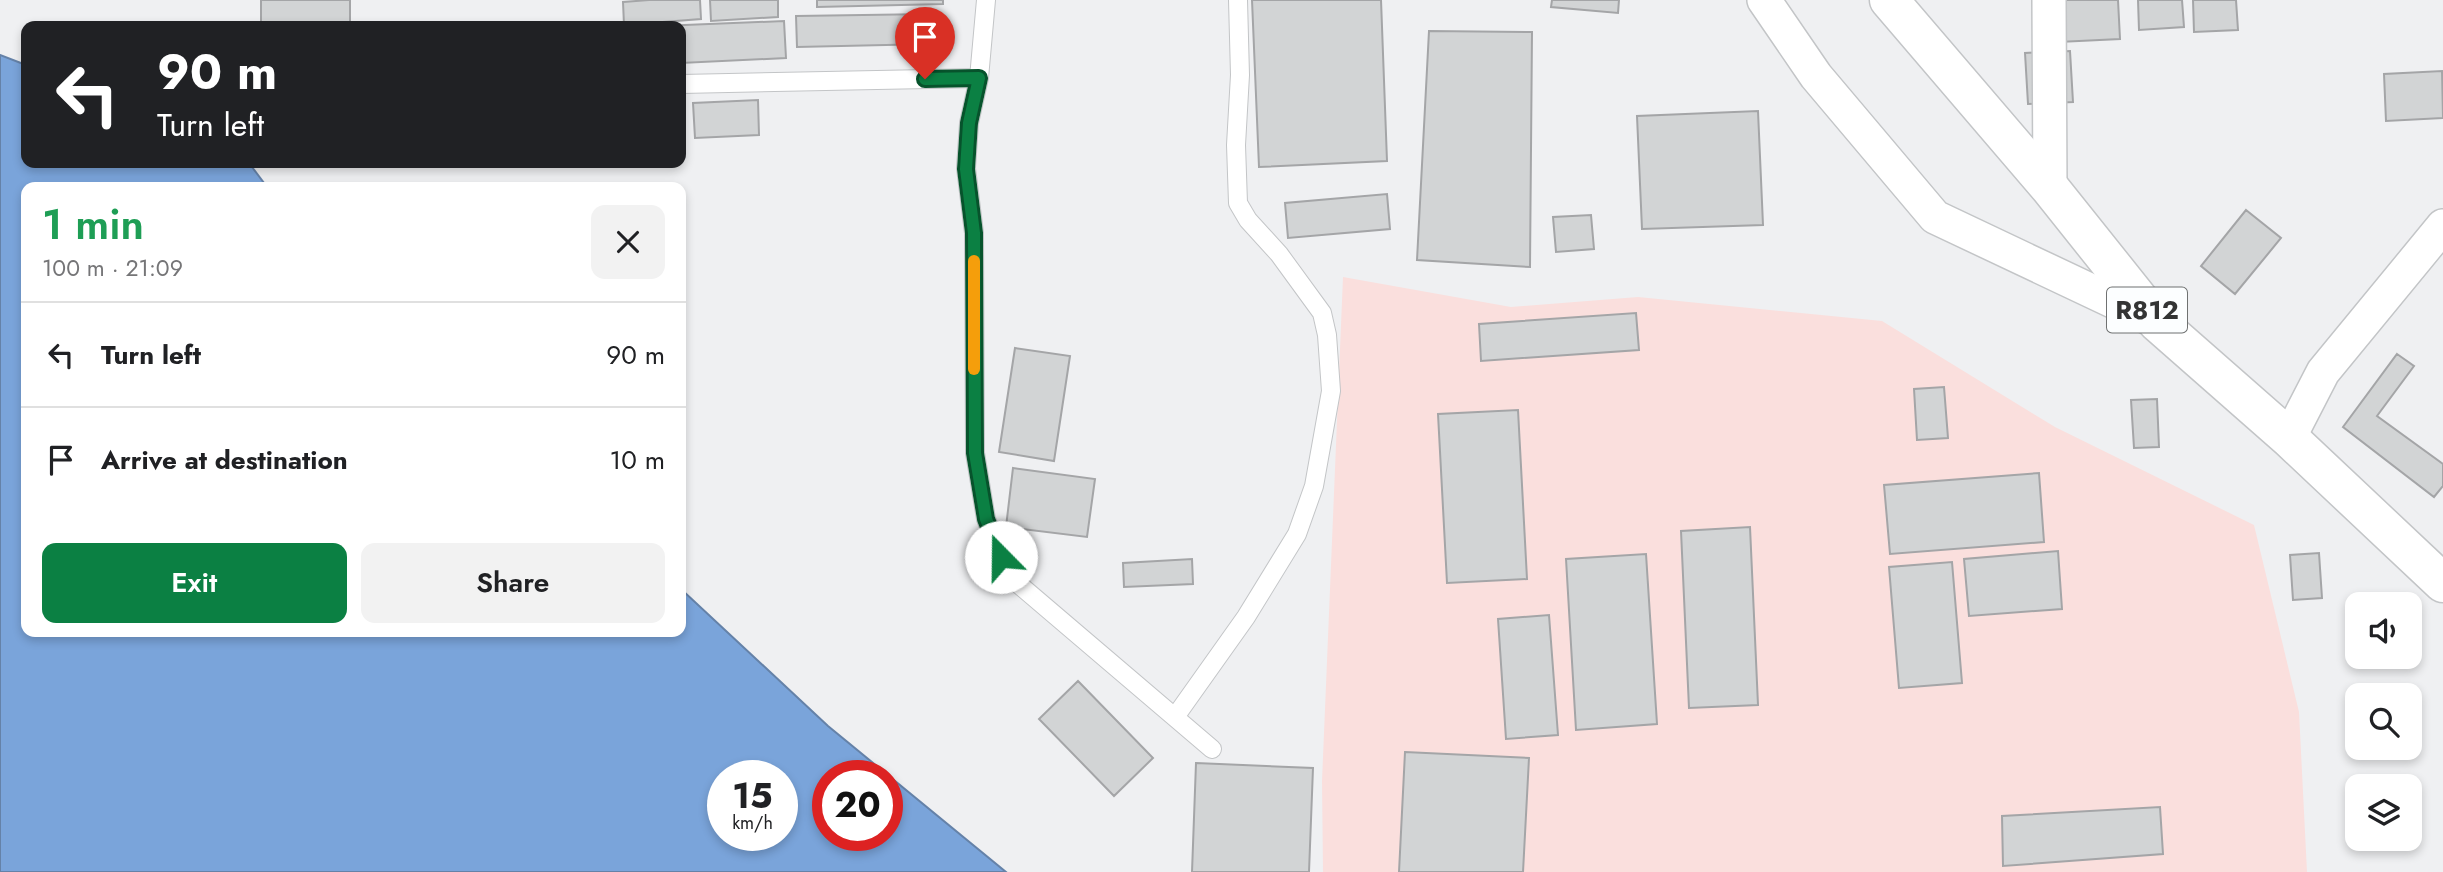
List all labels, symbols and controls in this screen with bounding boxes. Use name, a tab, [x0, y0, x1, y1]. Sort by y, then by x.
pin	[895, 7, 955, 79]
icon: arrive	[906, 18, 944, 56]
text: 90 m	[157, 37, 277, 107]
icon: left	[42, 49, 133, 140]
text: Turn left	[157, 102, 264, 148]
text: 1 min	[42, 194, 144, 255]
button: close	[591, 205, 665, 279]
text: 100 m · 21:09	[42, 251, 183, 285]
road number: R812	[2107, 288, 2187, 332]
icon: left	[42, 336, 80, 374]
text: Turn left	[101, 336, 201, 374]
text: 90 m	[606, 336, 665, 374]
icon: arrive	[42, 441, 80, 479]
text: Arrive at destination	[101, 441, 348, 479]
text: 10 m	[610, 441, 665, 479]
position arrow	[964, 520, 1038, 594]
button: Exit	[42, 543, 347, 623]
button: Share	[361, 543, 665, 623]
map controls	[2345, 592, 2422, 851]
button: sound	[2345, 592, 2422, 669]
button: search	[2345, 683, 2422, 760]
speed limit sign: 20	[812, 760, 903, 851]
text: 15	[732, 771, 773, 821]
button: layers	[2345, 774, 2422, 851]
text: km/h	[732, 810, 773, 836]

